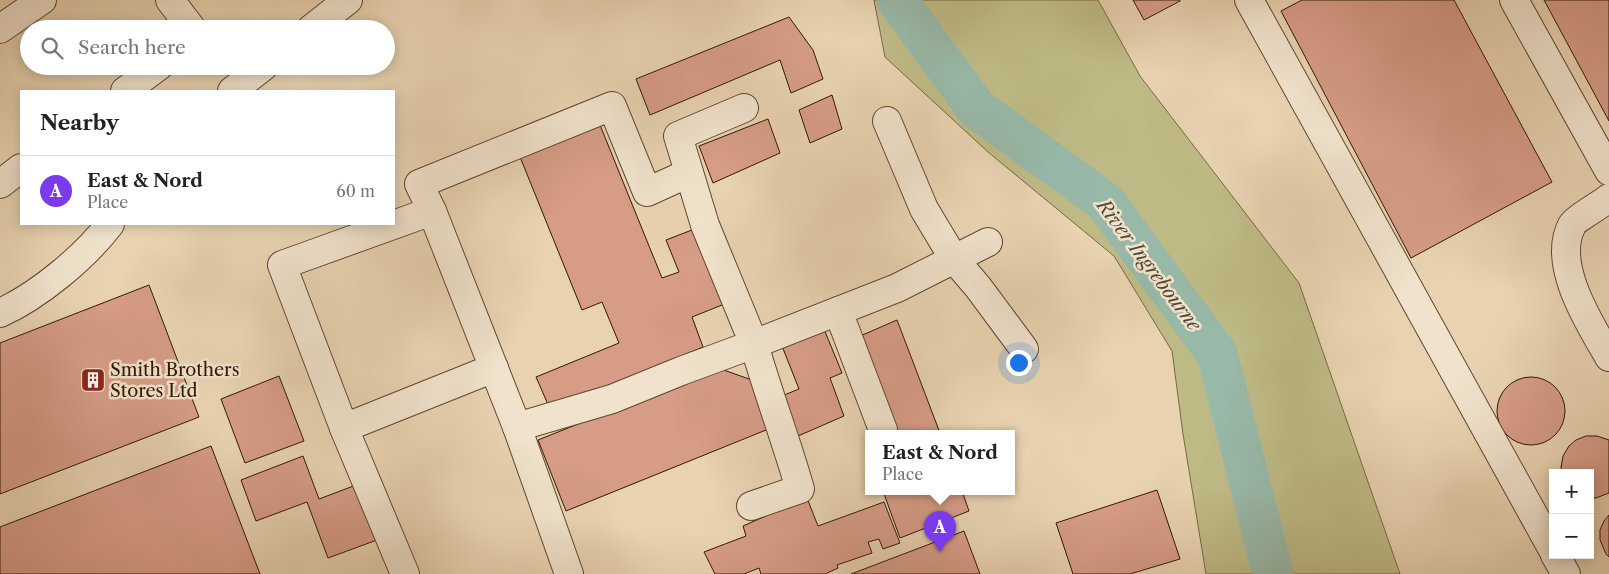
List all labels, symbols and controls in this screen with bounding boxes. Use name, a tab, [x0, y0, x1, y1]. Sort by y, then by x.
search box	[20, 20, 395, 75]
icon: search	[38, 34, 66, 62]
text: Search here	[78, 36, 186, 59]
text: Nearby	[40, 110, 119, 135]
text: East & Nord	[87, 169, 203, 192]
text: A	[50, 181, 62, 201]
text: 60 m	[336, 181, 375, 201]
text: Place	[87, 192, 128, 212]
water label: River Ingrebourne	[1091, 193, 1206, 336]
your location	[1006, 350, 1032, 376]
place label: Smith Brothers Stores Ltd	[110, 359, 239, 402]
building icon: Smith Brothers Stores Ltd	[80, 367, 106, 393]
popup	[865, 430, 1015, 495]
text: East & Nord	[882, 441, 998, 464]
text: Place	[882, 464, 923, 484]
map controls	[1549, 469, 1594, 559]
button: +	[1549, 469, 1594, 514]
pin: A	[924, 511, 956, 552]
button: −	[1549, 514, 1594, 559]

